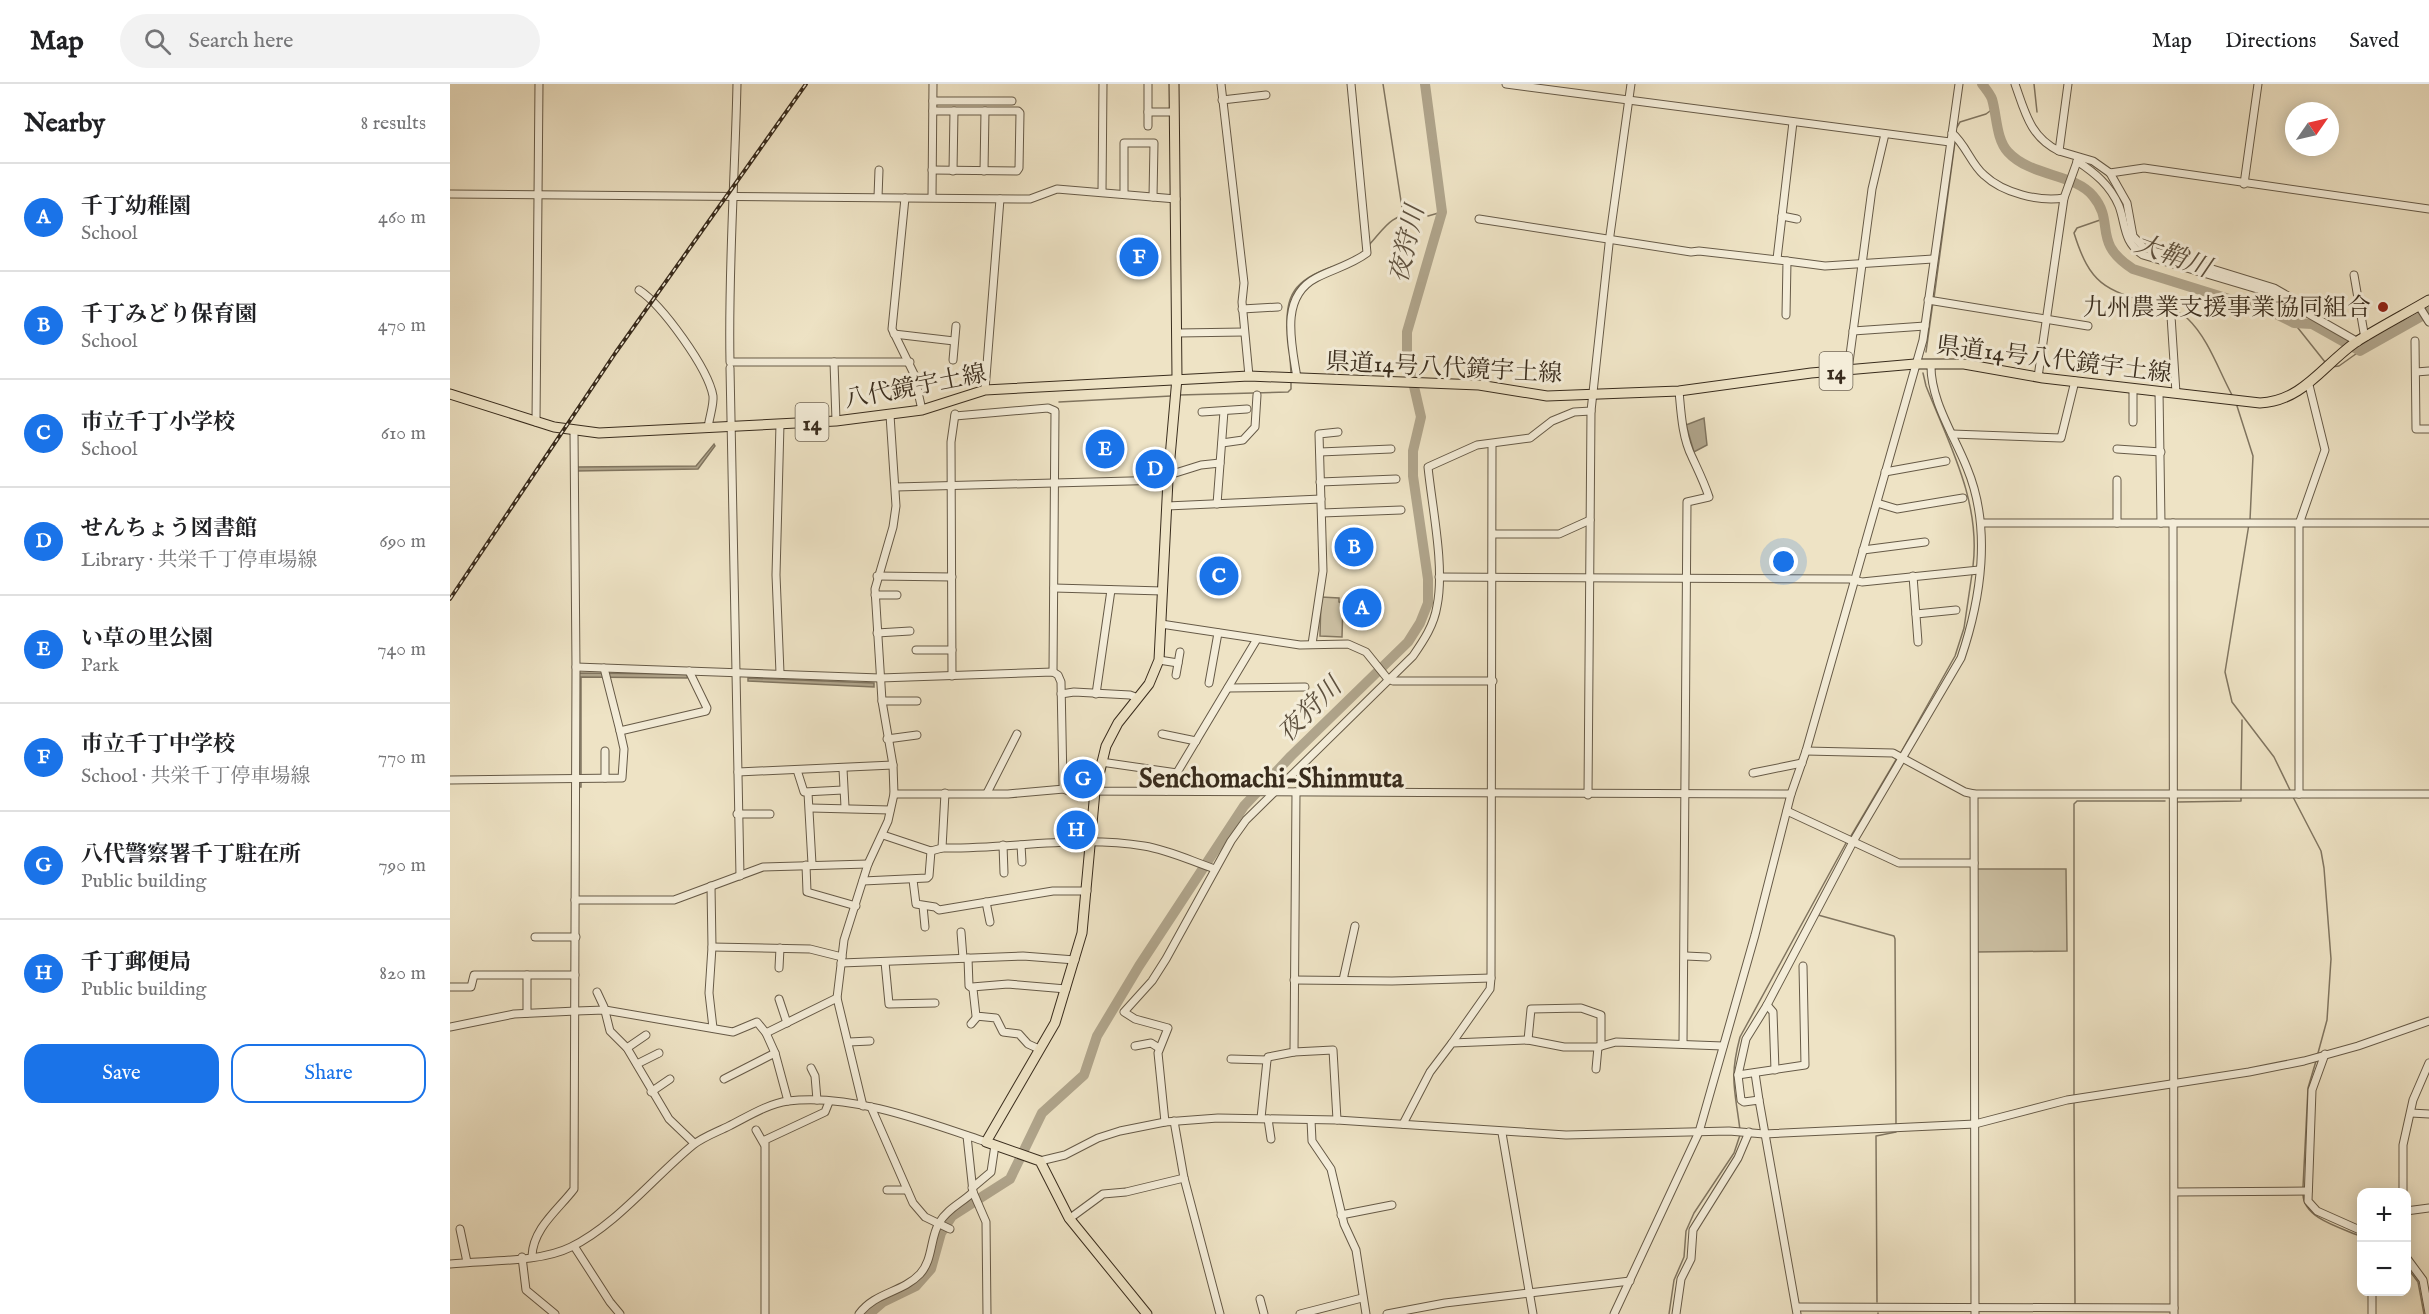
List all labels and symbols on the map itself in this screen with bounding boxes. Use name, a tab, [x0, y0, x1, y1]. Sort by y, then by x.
north arrow	[2285, 102, 2339, 156]
water label: 夜狩川	[1383, 200, 1433, 286]
water label: 大鞘川	[2130, 228, 2218, 286]
pin: F	[1120, 234, 1158, 279]
place label: 九州農業支援事業協同組合	[2083, 293, 2371, 324]
marker: 九州農業支援事業協同組合	[2376, 300, 2390, 314]
street label: 県道14号八代鏡宇土線	[1934, 331, 2173, 390]
street label: 県道14号八代鏡宇土線	[1325, 347, 1563, 390]
road number: 14	[1820, 352, 1852, 390]
street label: 八代鏡宇土線	[842, 359, 989, 416]
road number: 14	[796, 403, 828, 441]
pin: E	[1086, 426, 1124, 472]
pin: D	[1136, 446, 1174, 492]
pin: B	[1334, 524, 1374, 570]
your location	[1769, 547, 1798, 576]
pin: C	[1200, 554, 1238, 598]
pin: A	[1342, 586, 1382, 630]
water label: 夜狩川	[1271, 669, 1351, 749]
pin: G	[1064, 756, 1102, 802]
district label: Senchomachi-Shinmuta	[1139, 763, 1405, 797]
pin: H	[1056, 808, 1096, 852]

